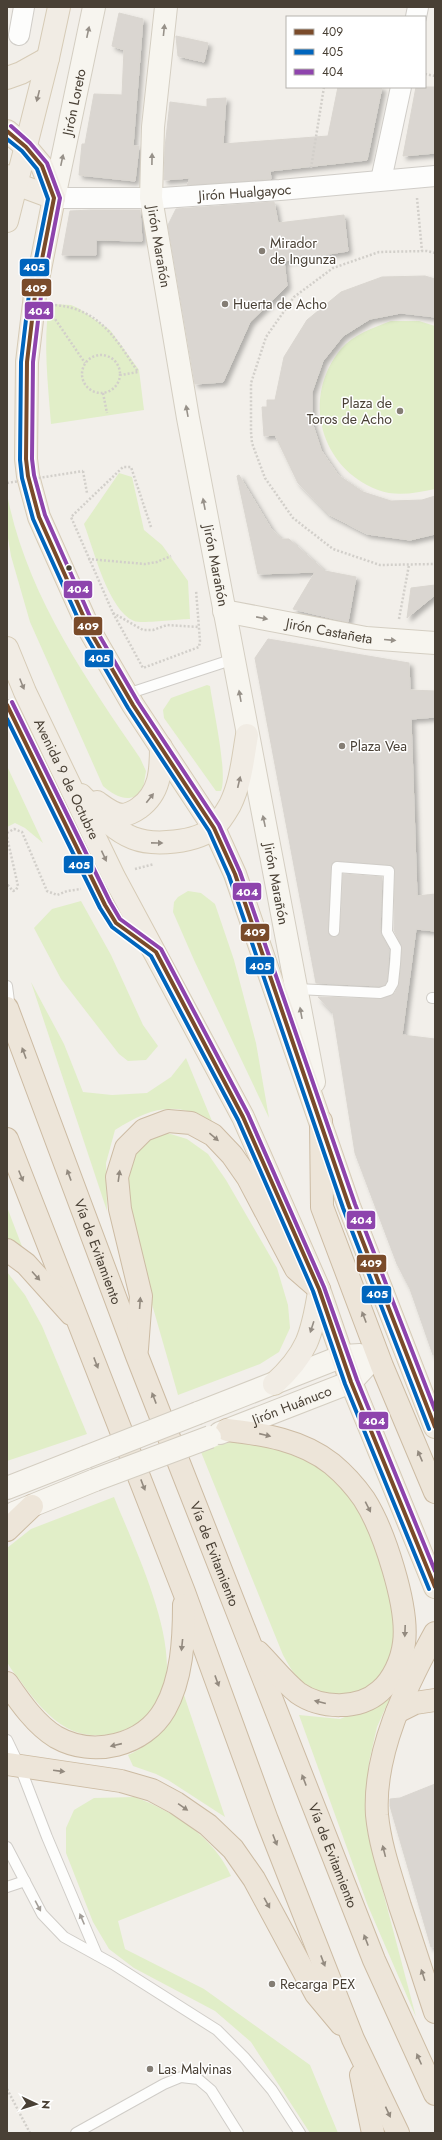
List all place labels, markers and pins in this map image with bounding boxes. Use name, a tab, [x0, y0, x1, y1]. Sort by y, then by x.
place label: Mirador de Ingunza	[270, 233, 336, 269]
marker: Mirador de Ingunza	[257, 246, 267, 256]
place label: Huerta de Acho	[233, 294, 327, 314]
marker: Huerta de Acho	[220, 299, 230, 309]
place label: Plaza de Toros de Acho	[307, 393, 392, 429]
marker: Plaza de Toros de Acho	[395, 406, 405, 416]
unlabelled marker	[64, 563, 74, 573]
place label: Plaza Vea	[350, 736, 407, 756]
marker: Plaza Vea	[337, 741, 347, 751]
place label: Recarga PEX	[280, 1974, 355, 1994]
marker: Recarga PEX	[267, 1979, 277, 1989]
place label: Las Malvinas	[158, 2059, 232, 2079]
marker: Las Malvinas	[145, 2064, 155, 2074]

